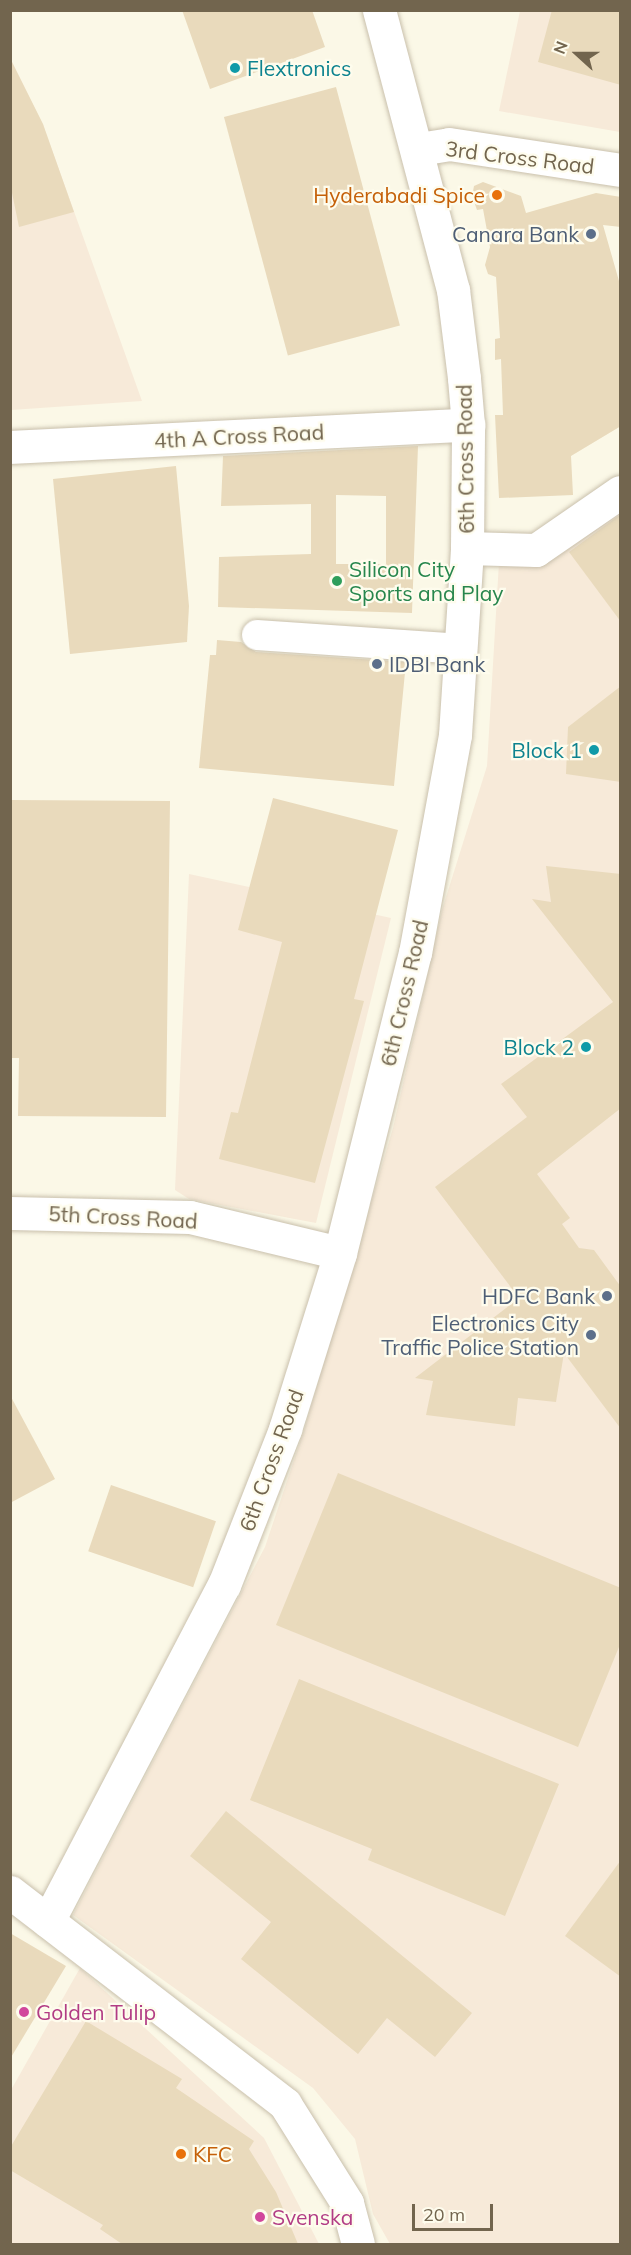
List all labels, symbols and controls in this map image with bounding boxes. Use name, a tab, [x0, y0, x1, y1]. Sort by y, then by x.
north arrow	[547, 24, 607, 84]
text: N	[549, 38, 572, 57]
place label: Flextronics	[247, 55, 351, 81]
marker: Flextronics	[228, 61, 242, 75]
street label: 3rd Cross Road	[444, 135, 596, 179]
place label: Hyderabadi Spice	[313, 182, 485, 208]
marker: Hyderabadi Spice	[490, 188, 504, 202]
place label: Canara Bank	[452, 221, 579, 247]
marker: Canara Bank	[584, 227, 598, 241]
street label: 6th Cross Road	[451, 384, 479, 534]
street label: 4th A Cross Road	[153, 419, 325, 453]
place label: Silicon City Sports and Play	[349, 556, 503, 606]
marker: Silicon City Sports and Play	[330, 574, 344, 588]
place label: IDBI Bank	[389, 651, 485, 677]
marker: IDBI Bank	[370, 657, 384, 671]
place label: Block 1	[511, 737, 582, 763]
marker: Block 1	[587, 743, 601, 757]
street label: 6th Cross Road	[375, 917, 433, 1069]
place label: Block 2	[503, 1034, 574, 1060]
marker: Block 2	[579, 1040, 593, 1054]
street label: 5th Cross Road	[48, 1201, 198, 1233]
place label: HDFC Bank	[482, 1283, 595, 1309]
marker: HDFC Bank	[600, 1289, 614, 1303]
place label: Electronics City Traffic Police Station	[381, 1310, 579, 1360]
marker: Electronics City Traffic Police Station	[584, 1328, 598, 1342]
street label: 6th Cross Road	[234, 1386, 308, 1534]
place label: Golden Tulip	[36, 1999, 156, 2025]
marker: Golden Tulip	[17, 2005, 31, 2019]
place label: KFC	[193, 2141, 232, 2167]
marker: KFC	[174, 2147, 188, 2161]
scale bar	[415, 2192, 496, 2230]
text: 20 m	[423, 2203, 465, 2226]
place label: Svenska	[272, 2204, 353, 2230]
marker: Svenska	[253, 2210, 267, 2224]

